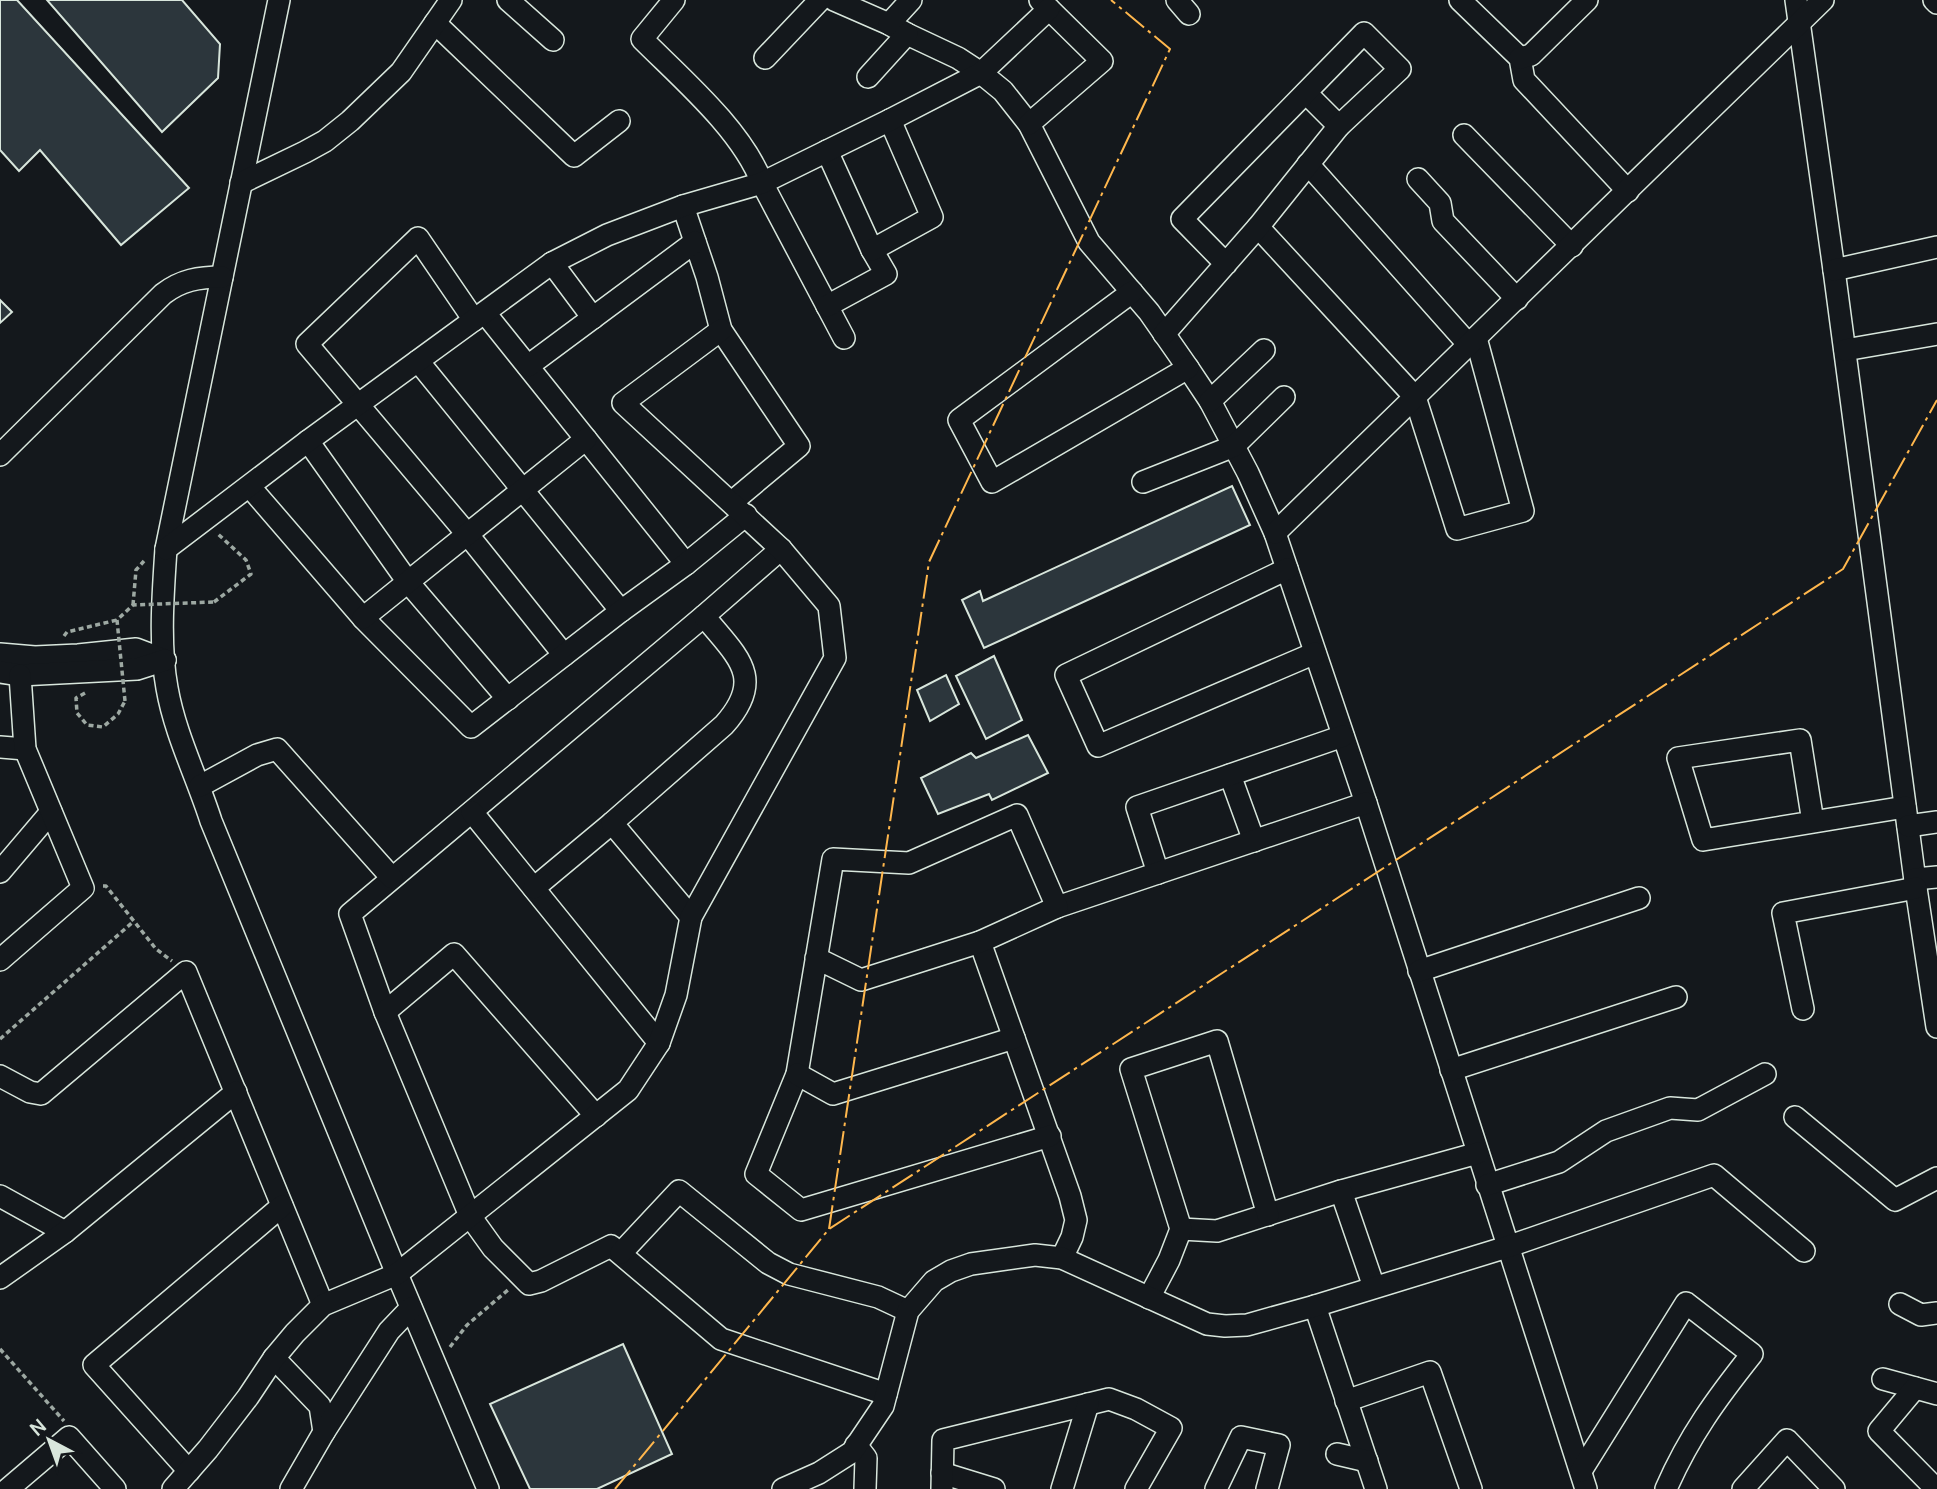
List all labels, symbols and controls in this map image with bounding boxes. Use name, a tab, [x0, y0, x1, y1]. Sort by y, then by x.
north arrow	[14, 1405, 84, 1475]
text: N	[24, 1413, 52, 1441]

